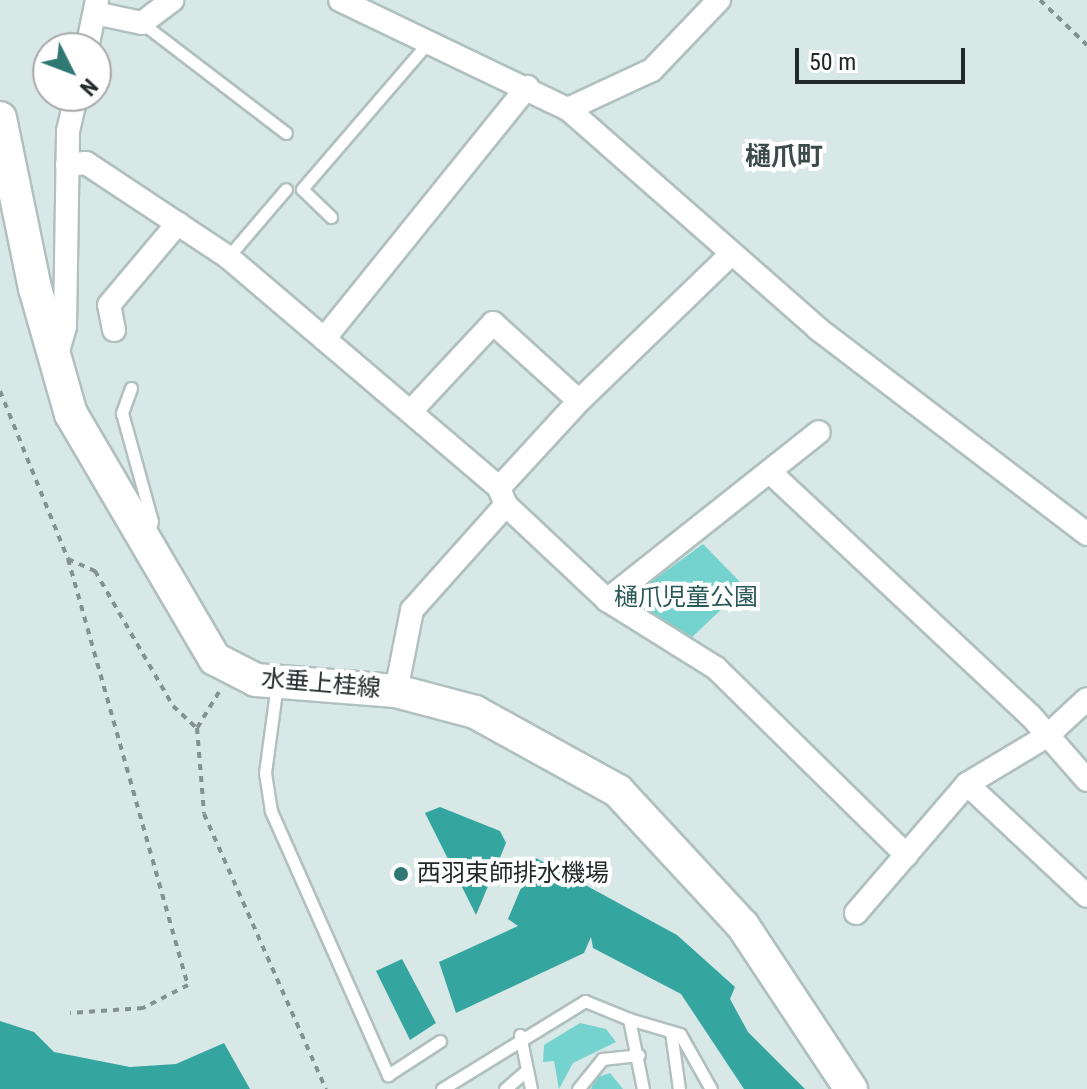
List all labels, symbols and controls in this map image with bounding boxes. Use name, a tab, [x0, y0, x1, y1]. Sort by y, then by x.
north arrow	[32, 32, 112, 112]
scale bar	[799, 32, 969, 82]
text: 50 m	[809, 48, 856, 76]
text: N	[75, 74, 103, 100]
district label: 樋爪町	[745, 141, 823, 173]
park label: 樋爪児童公園	[614, 584, 758, 612]
street label: 水垂上桂線	[260, 664, 382, 704]
place label: 西羽束師排水機場	[417, 860, 609, 888]
marker: 西羽束師排水機場	[392, 865, 410, 883]

